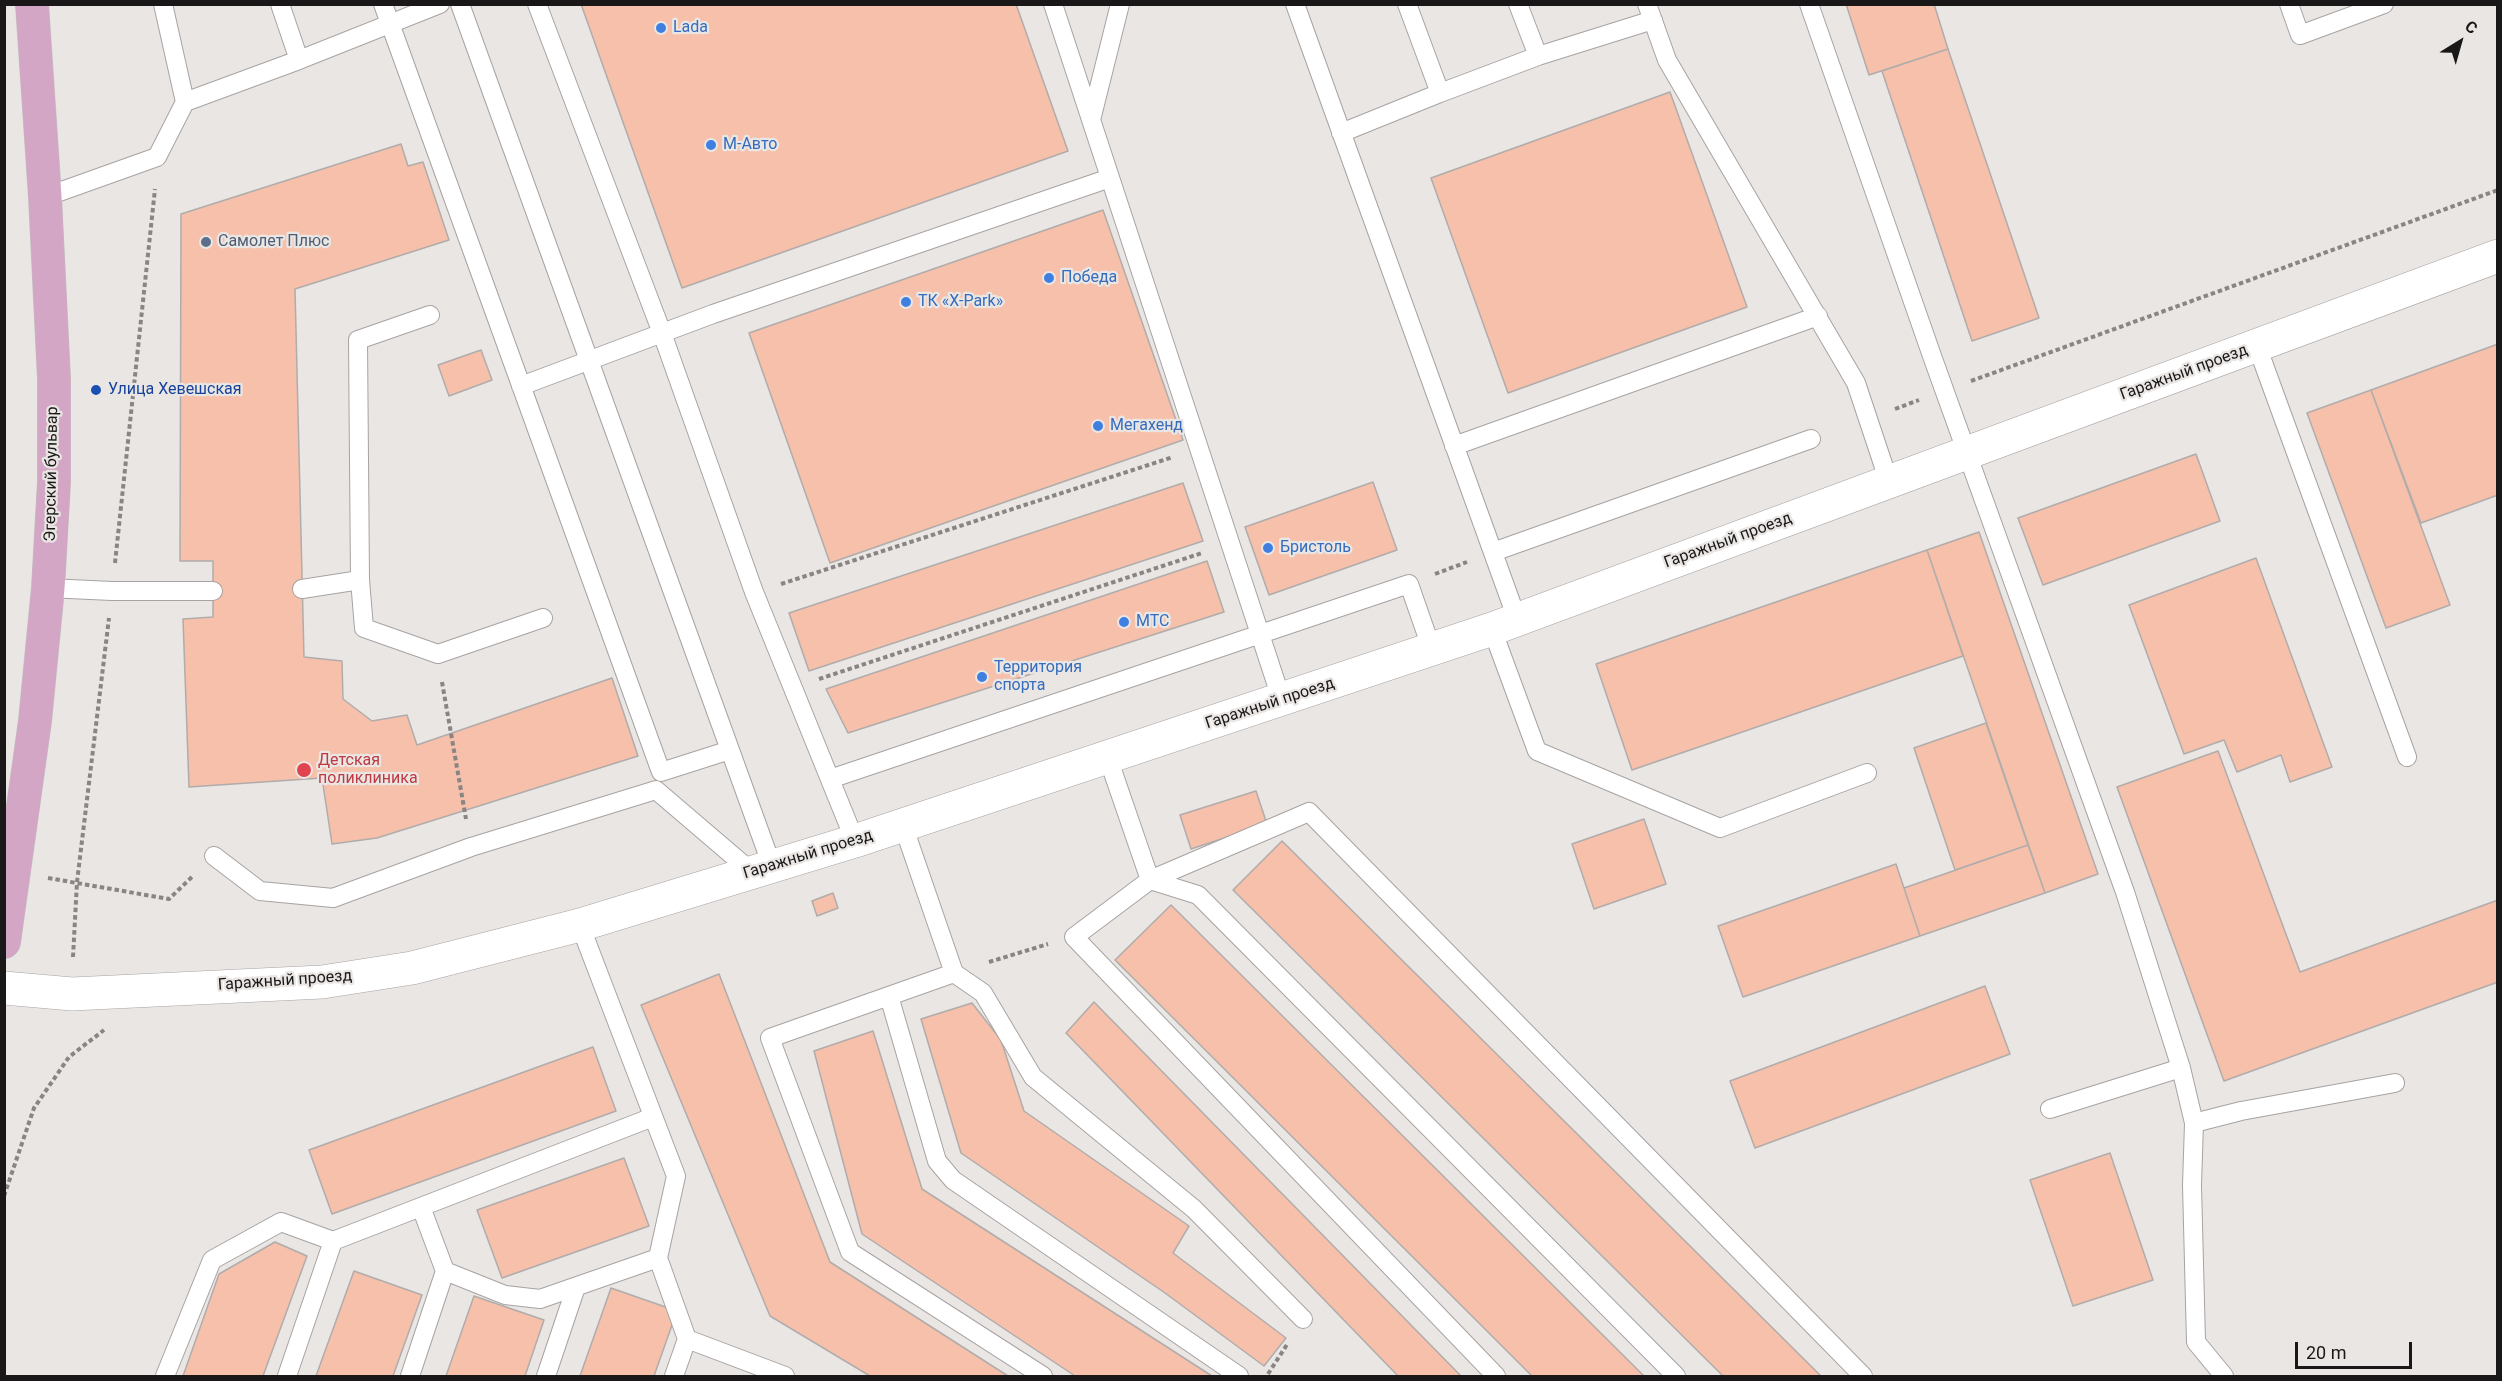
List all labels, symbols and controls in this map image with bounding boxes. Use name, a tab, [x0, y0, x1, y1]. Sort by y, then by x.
north arrow	[2430, 12, 2490, 72]
text: С	[2461, 16, 2481, 38]
place label: Lada	[673, 18, 708, 38]
marker: Lada	[654, 21, 668, 35]
place label: М-Авто	[723, 135, 777, 155]
marker: М-Авто	[704, 138, 718, 152]
place label: Самолет Плюс	[218, 232, 329, 252]
marker: Самолет Плюс	[199, 235, 213, 249]
place label: Победа	[1061, 268, 1117, 288]
marker: Победа	[1042, 271, 1056, 285]
place label: ТК «X-Park»	[918, 292, 1003, 312]
marker: ТК «X-Park»	[899, 295, 913, 309]
street label: Гаражный проезд	[2118, 341, 2250, 405]
place label: Улица Хевешская	[108, 380, 242, 400]
marker: Улица Хевешская	[89, 383, 103, 397]
street label: Эгерский бульвар	[41, 406, 63, 542]
place label: Мегахенд	[1110, 416, 1183, 436]
marker: Мегахенд	[1091, 419, 1105, 433]
street label: Гаражный проезд	[1662, 509, 1794, 573]
place label: Бристоль	[1280, 538, 1351, 558]
marker: Бристоль	[1261, 541, 1275, 555]
place label: МТС	[1136, 612, 1169, 632]
marker: МТС	[1117, 615, 1131, 629]
place label: Территория спорта	[994, 658, 1082, 696]
marker: Территория спорта	[975, 670, 989, 684]
street label: Гаражный проезд	[1203, 674, 1337, 734]
place label: Детская поликлиника	[318, 751, 418, 789]
marker: Детская поликлиника	[295, 761, 313, 779]
street label: Гаражный проезд	[741, 826, 875, 884]
street label: Гаражный проезд	[217, 967, 353, 995]
scale bar	[2298, 1330, 2415, 1368]
text: 20 m	[2306, 1342, 2346, 1363]

